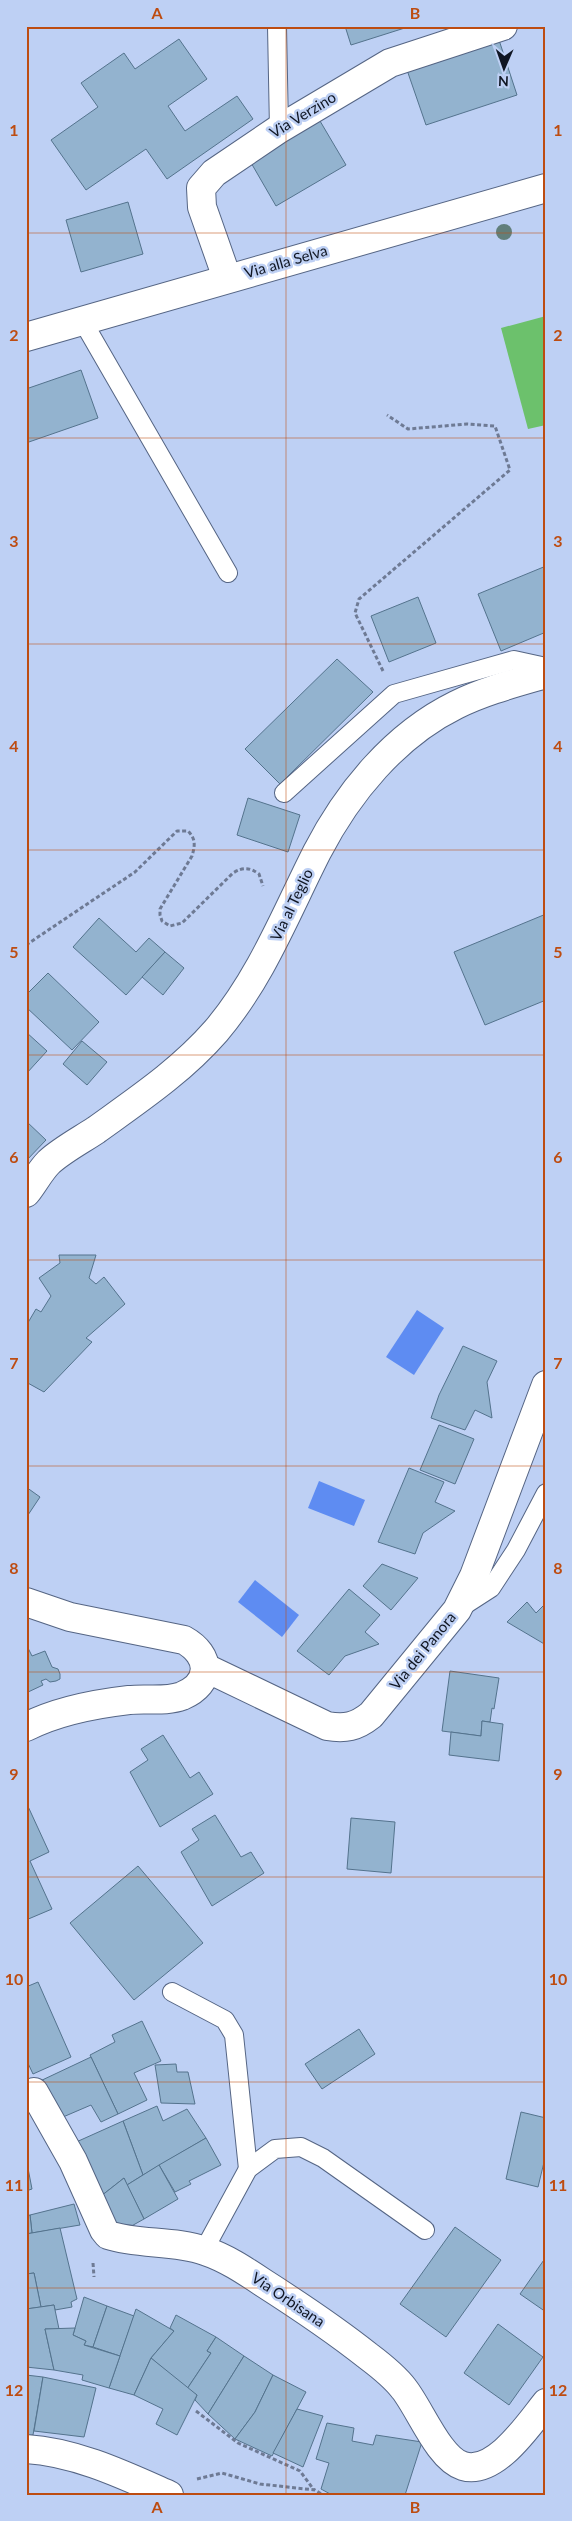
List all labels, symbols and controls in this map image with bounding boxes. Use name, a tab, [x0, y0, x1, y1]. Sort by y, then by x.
text: A	[150, 3, 163, 22]
text: B	[410, 3, 420, 22]
north arrow	[480, 42, 530, 92]
text: N	[498, 73, 509, 90]
street label: Via Verzino	[266, 87, 339, 141]
text: 1	[9, 120, 19, 139]
text: 1	[553, 120, 563, 139]
street label: Via alla Selva	[242, 241, 329, 281]
text: 2	[9, 325, 19, 344]
text: 2	[553, 325, 563, 344]
text: 3	[9, 531, 19, 550]
text: 3	[553, 531, 563, 550]
text: 4	[9, 736, 19, 755]
text: 4	[553, 736, 563, 755]
street label: Via al Teglio	[266, 866, 316, 943]
text: 5	[9, 942, 19, 961]
text: 5	[553, 942, 563, 961]
text: 6	[9, 1147, 19, 1166]
text: 6	[553, 1147, 563, 1166]
text: 7	[9, 1353, 19, 1372]
text: 7	[553, 1353, 563, 1372]
text: 8	[9, 1558, 19, 1577]
text: 8	[553, 1558, 563, 1577]
street label: Via dei Panora	[385, 1608, 459, 1693]
text: 9	[9, 1764, 19, 1783]
text: 9	[553, 1764, 563, 1783]
text: 10	[5, 1969, 23, 1988]
text: 10	[549, 1969, 567, 1988]
text: 11	[5, 2175, 23, 2194]
text: 11	[549, 2175, 567, 2194]
street label: Via Orbisana	[249, 2268, 328, 2330]
text: 12	[5, 2380, 23, 2399]
text: 12	[549, 2380, 567, 2399]
text: A	[150, 2497, 163, 2516]
text: B	[410, 2497, 420, 2516]

